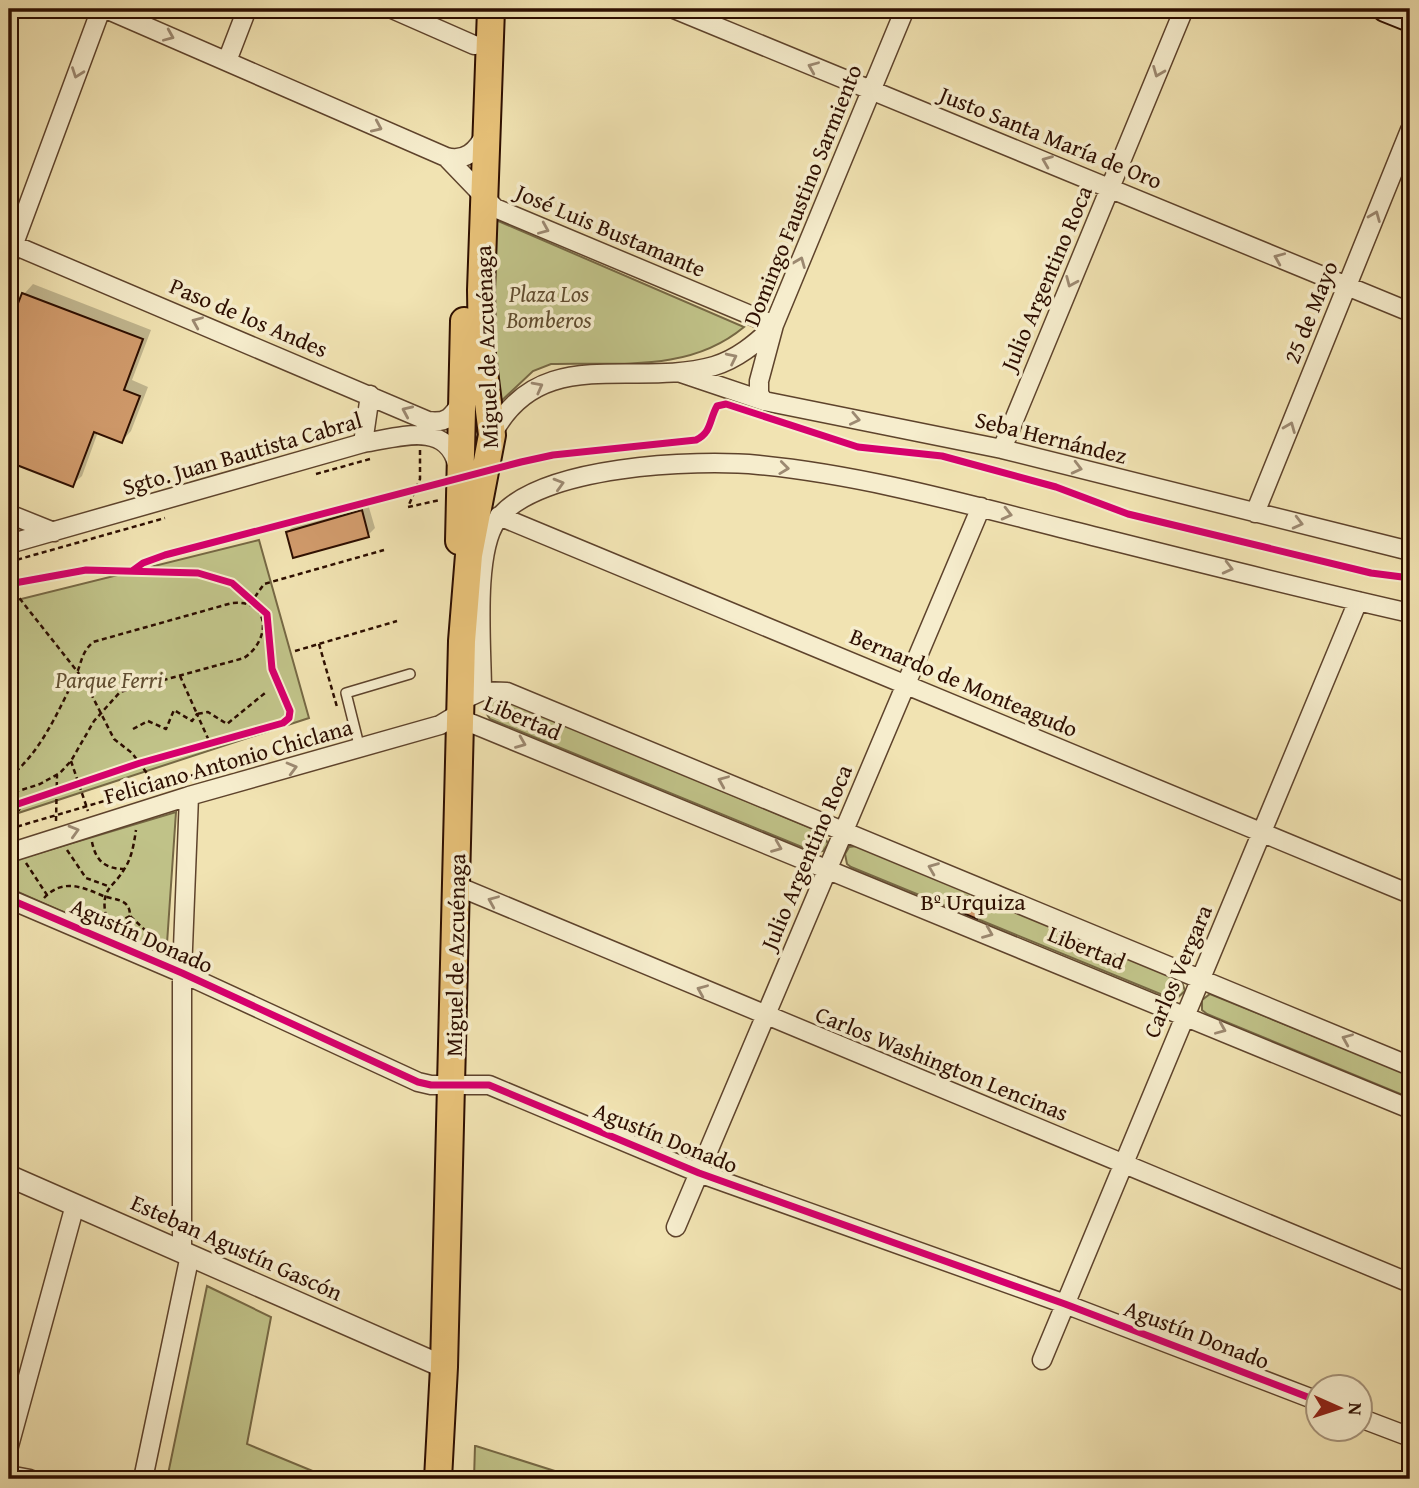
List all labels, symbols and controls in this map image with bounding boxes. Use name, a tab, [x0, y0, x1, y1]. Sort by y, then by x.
one-way arrow	[161, 28, 174, 42]
street label: Domingo Faustino Sarmiento	[734, 59, 870, 331]
one-way arrow	[808, 61, 820, 75]
one-way arrow	[1152, 65, 1166, 77]
one-way arrow	[71, 66, 85, 78]
street label: Justo Santa María de Oro	[932, 76, 1167, 197]
one-way arrow	[370, 119, 382, 133]
one-way arrow	[1041, 156, 1053, 170]
street label: José Luis Bustamante	[508, 174, 711, 285]
street label: Julio Argentino Roca	[991, 180, 1100, 378]
one-way arrow	[1367, 211, 1381, 223]
one-way arrow	[537, 220, 549, 234]
street label: Miguel de Azcuénaga	[466, 245, 506, 449]
one-way arrow	[1274, 252, 1287, 266]
street label: 25 de Mayo	[1275, 256, 1345, 368]
one-way arrow	[792, 257, 806, 269]
street label: Paso de los Andes	[165, 269, 333, 365]
one-way arrow	[1065, 275, 1079, 287]
park label: Plaza Los Bomberos	[505, 277, 592, 336]
one-way arrow	[192, 317, 204, 331]
one-way arrow	[725, 352, 737, 366]
one-way arrow	[531, 382, 544, 395]
street label: Seba Hernández	[972, 402, 1130, 472]
street label: Sgto. Juan Bautista Cabral	[118, 403, 366, 503]
one-way arrow	[401, 405, 414, 419]
one-way arrow	[849, 410, 861, 425]
one-way arrow	[1281, 421, 1295, 433]
one-way arrow	[778, 460, 790, 475]
one-way arrow	[1071, 460, 1083, 474]
one-way arrow	[553, 478, 565, 493]
one-way arrow	[1000, 506, 1012, 520]
one-way arrow	[1292, 515, 1304, 529]
one-way arrow	[1221, 560, 1233, 574]
street label: Bernardo de Monteagudo	[845, 619, 1083, 745]
park label: Parque Ferri	[54, 663, 163, 696]
street label: Libertad	[479, 686, 567, 748]
street label: Feliciano Antonio Chiclana	[100, 710, 356, 812]
one-way arrow	[513, 735, 526, 749]
street label: Julio Argentino Roca	[751, 759, 860, 957]
one-way arrow	[286, 761, 298, 776]
one-way arrow	[718, 775, 730, 789]
one-way arrow	[67, 825, 79, 839]
one-way arrow	[770, 838, 782, 852]
street label: Miguel de Azcuénaga	[437, 853, 473, 1057]
one-way arrow	[928, 862, 941, 876]
district label: Bº Urquiza	[920, 884, 1026, 919]
street label: Agustín Donado	[65, 889, 219, 981]
one-way arrow	[488, 895, 500, 909]
street label: Carlos Vergara	[1134, 899, 1220, 1043]
street label: Libertad	[1043, 917, 1131, 978]
one-way arrow	[981, 924, 993, 938]
one-way arrow	[697, 984, 710, 998]
street label: Carlos Washington Lencinas	[811, 997, 1073, 1129]
one-way arrow	[1213, 1021, 1226, 1035]
one-way arrow	[1342, 1034, 1354, 1048]
street label: Agustín Donado	[589, 1093, 743, 1181]
street label: Esteban Agustín Gascón	[126, 1185, 348, 1309]
street label: Agustín Donado	[1120, 1291, 1274, 1377]
north arrow	[1304, 1372, 1374, 1442]
text: N	[1342, 1402, 1370, 1416]

